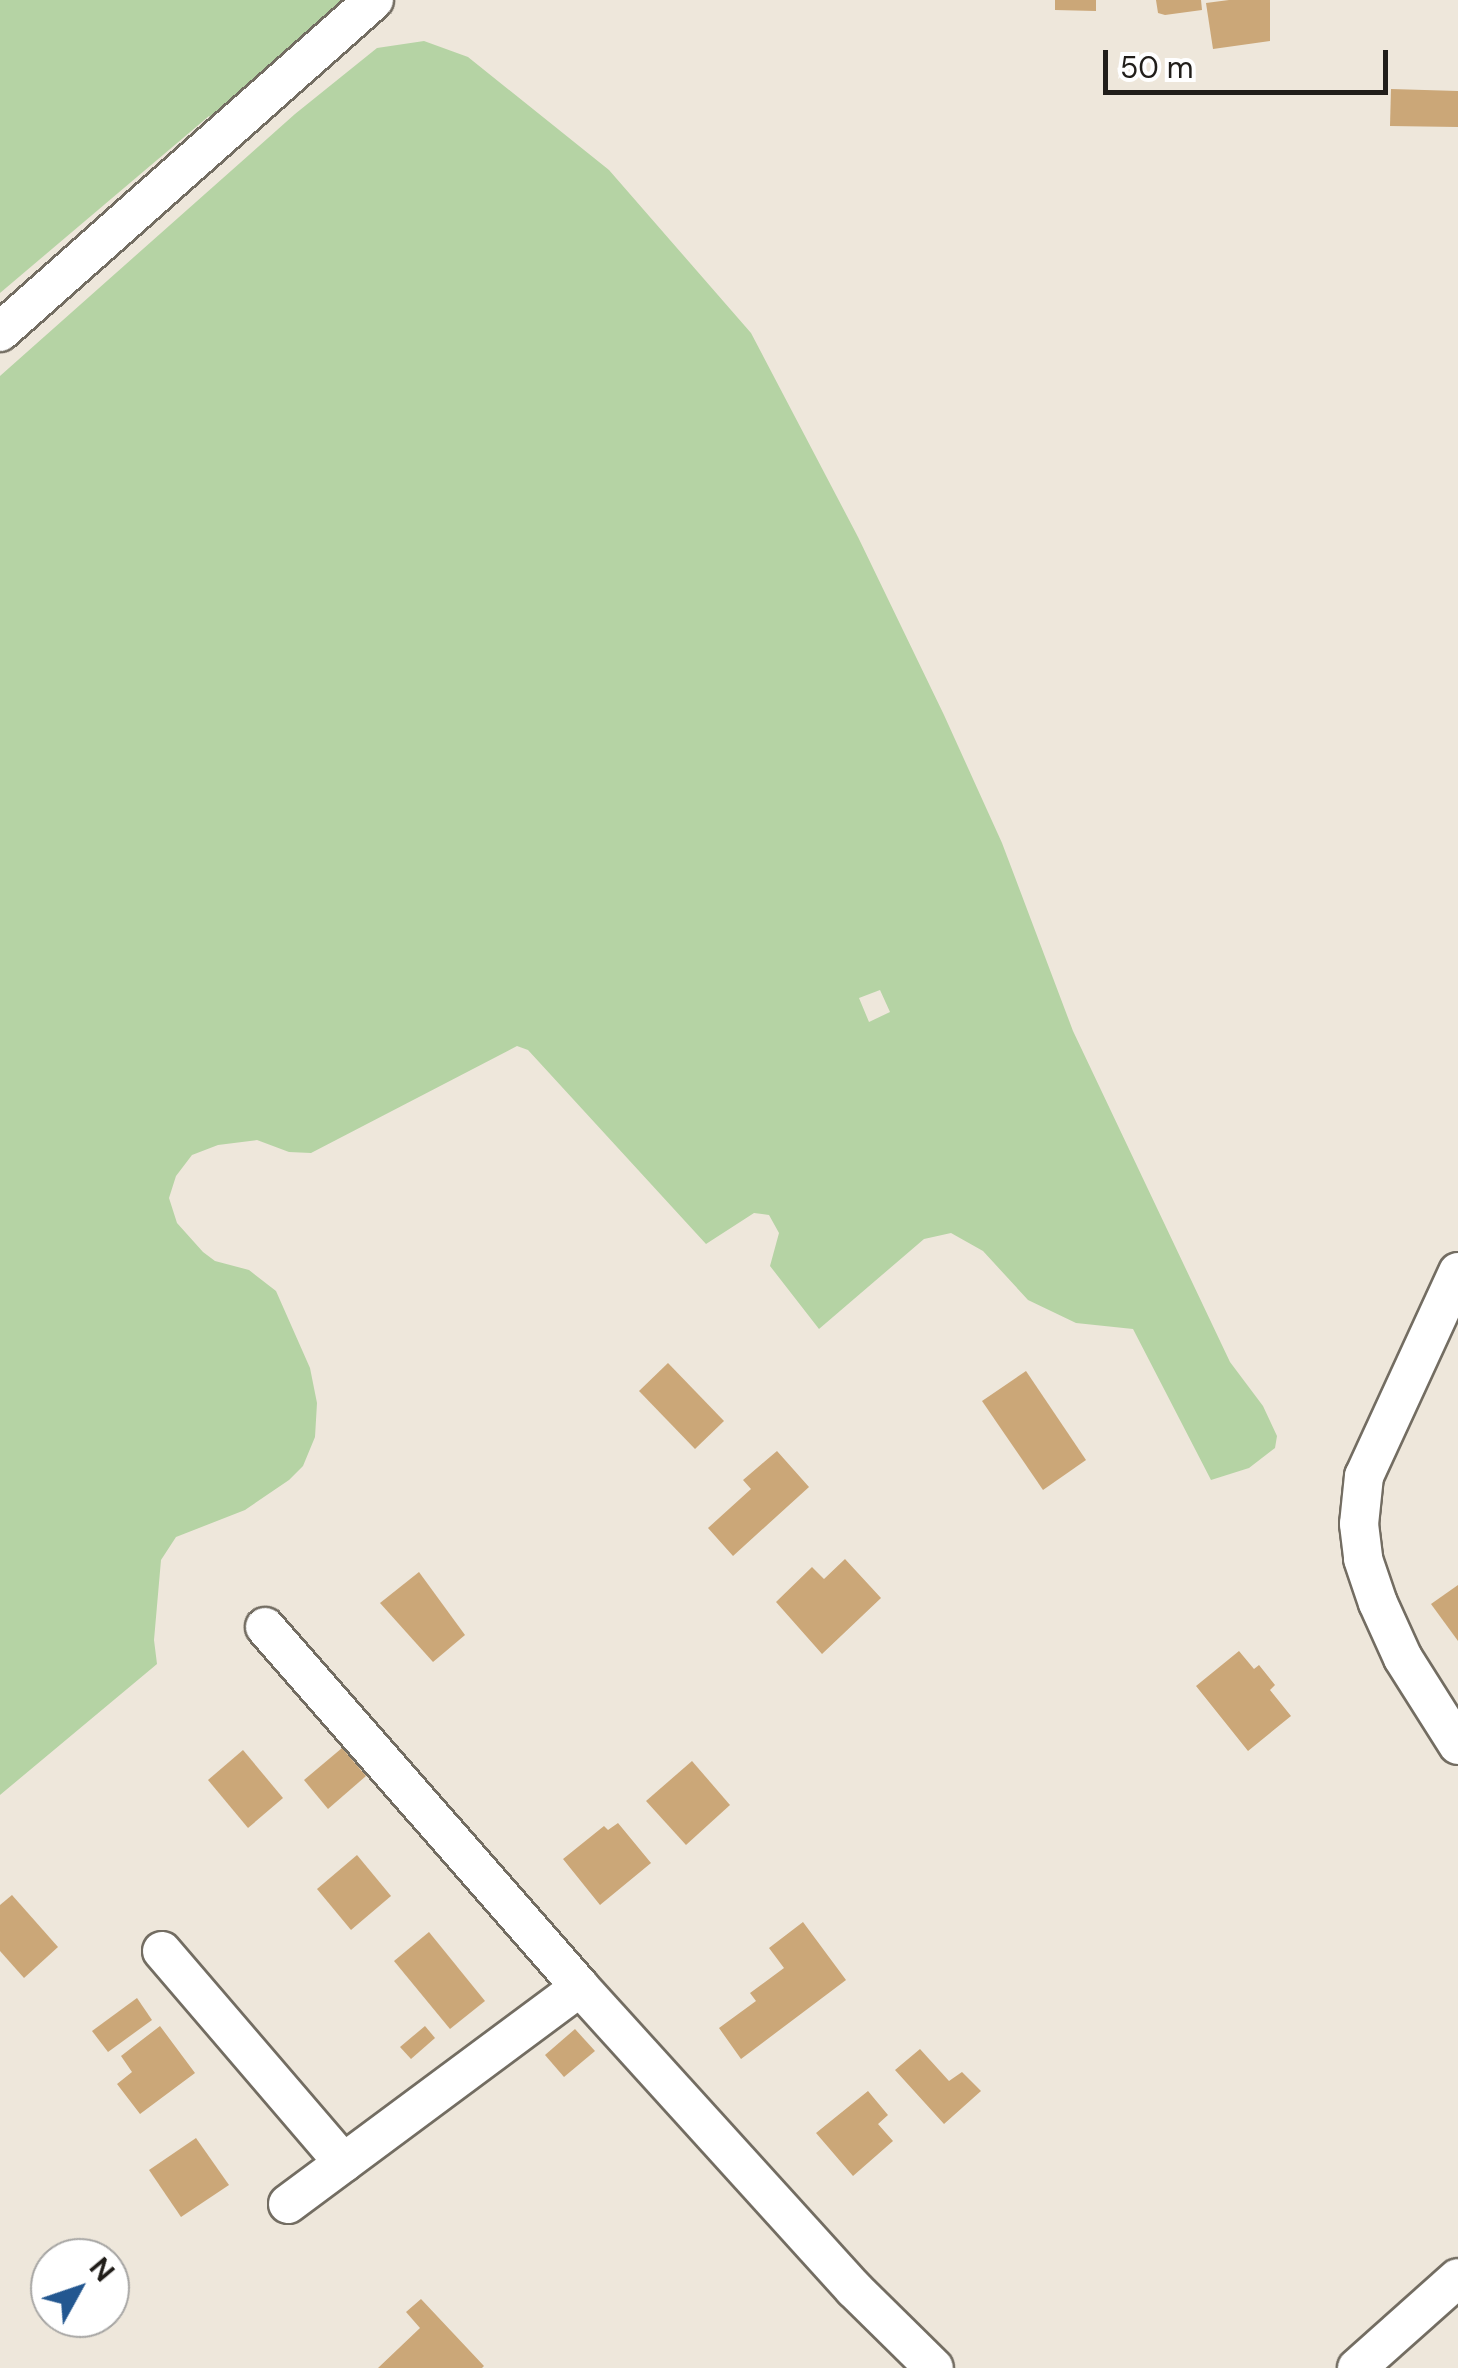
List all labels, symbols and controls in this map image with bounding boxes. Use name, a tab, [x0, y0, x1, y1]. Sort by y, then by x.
scale bar	[1108, 30, 1393, 92]
text: 50 m	[1120, 48, 1194, 87]
north arrow	[30, 2238, 130, 2338]
text: N	[81, 2250, 123, 2289]

